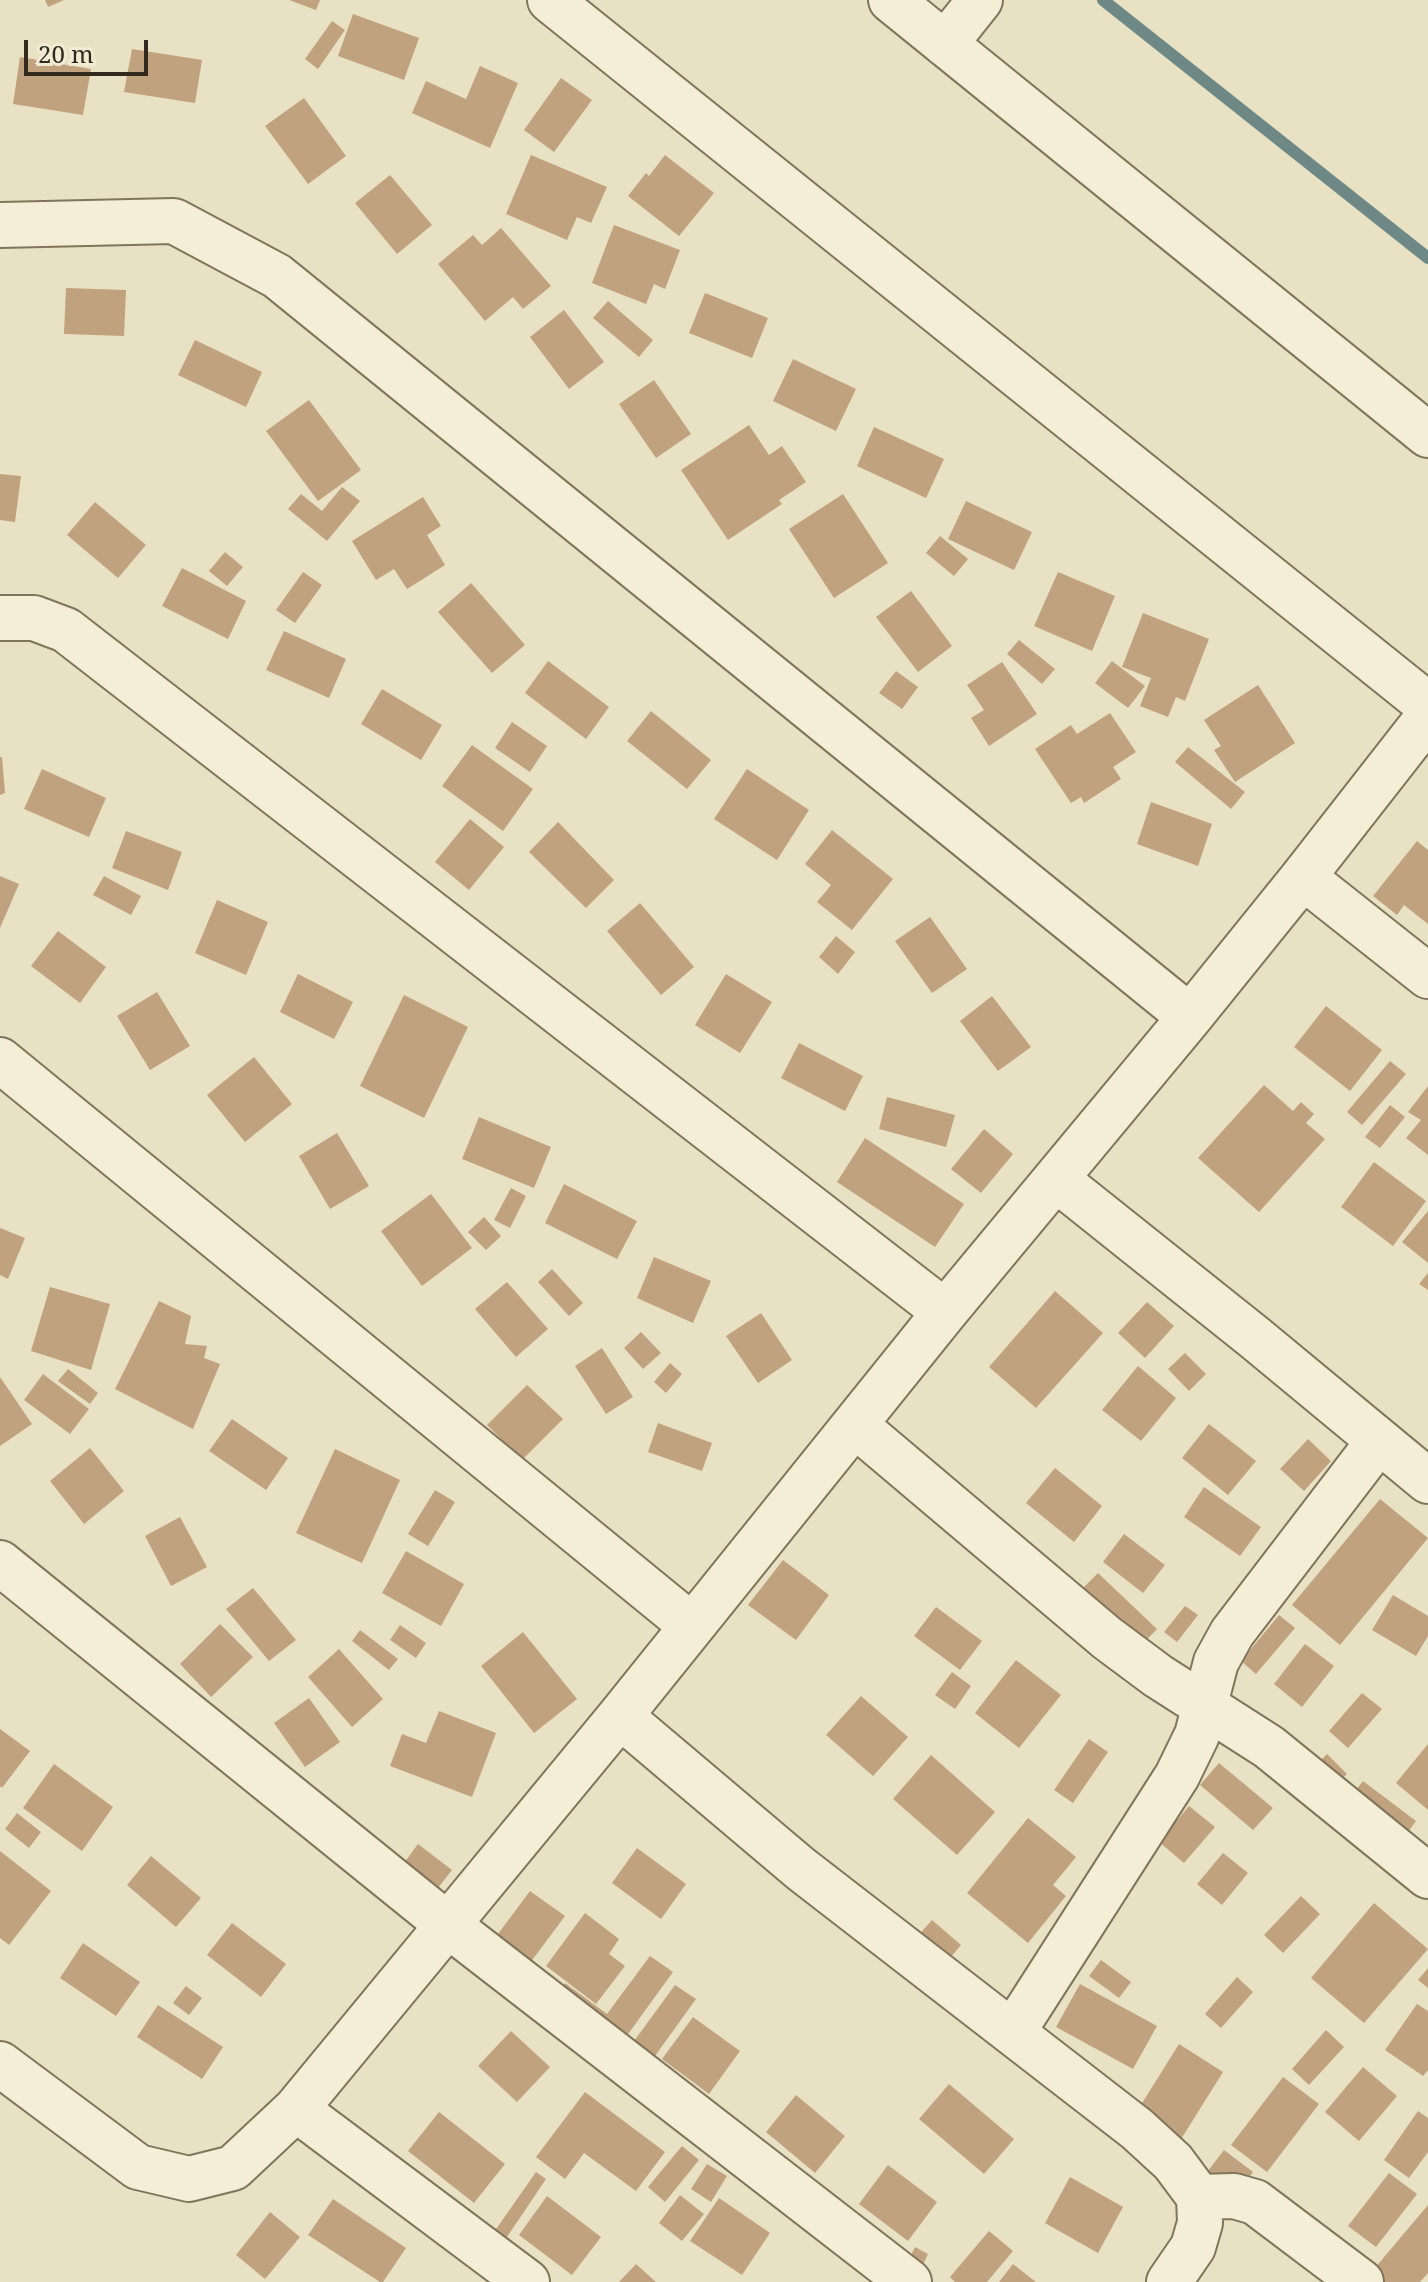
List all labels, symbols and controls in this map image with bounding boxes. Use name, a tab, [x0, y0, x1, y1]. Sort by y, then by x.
scale bar	[28, 24, 152, 74]
text: 20 m	[38, 37, 94, 70]

